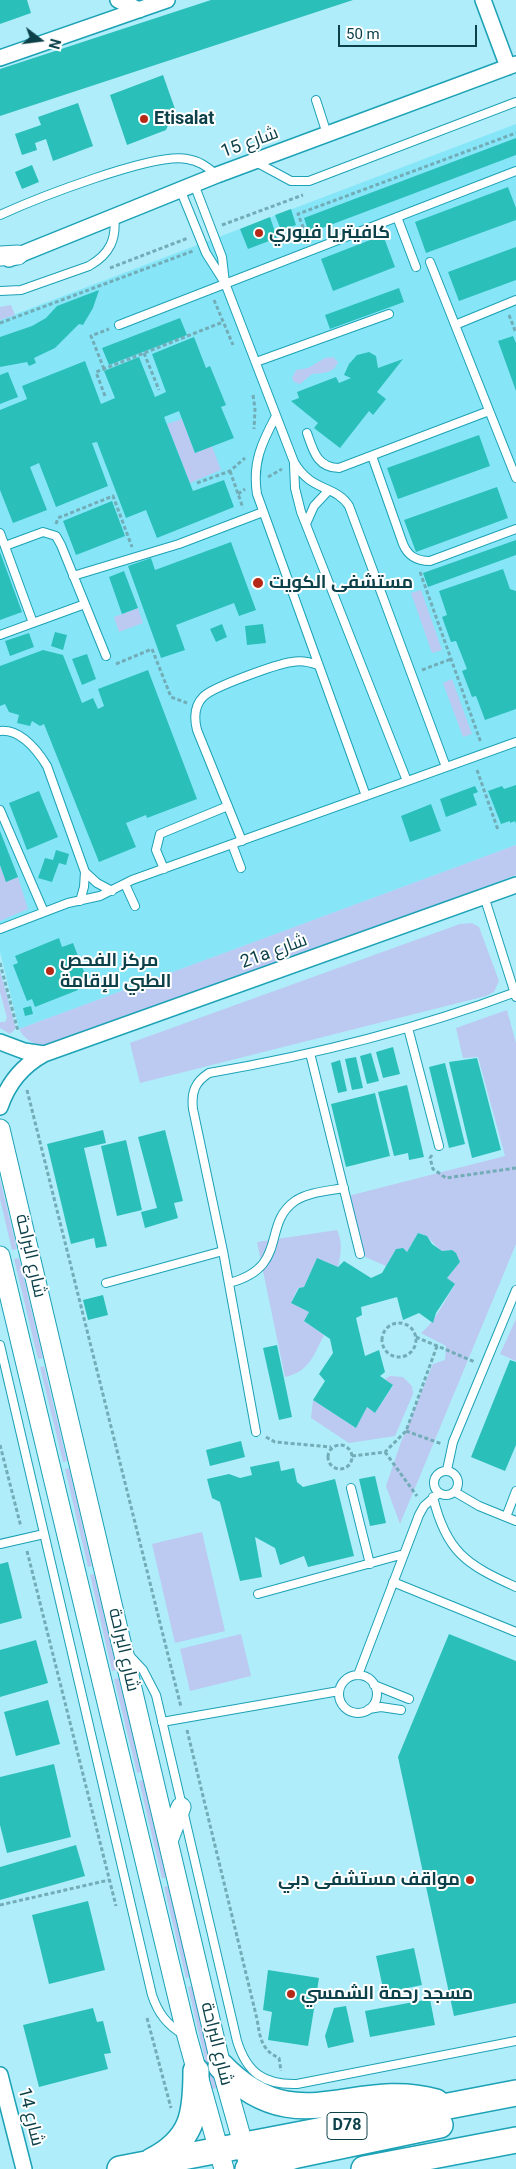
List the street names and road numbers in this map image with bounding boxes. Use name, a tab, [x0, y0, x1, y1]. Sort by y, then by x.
street label: شارع 15	[218, 123, 282, 163]
street label: 21a شارع	[238, 930, 310, 974]
street label: شارع البراحة	[10, 1212, 50, 1300]
street label: شارع البراحة	[103, 1606, 143, 1694]
street label: شارع البراحة	[195, 2000, 237, 2088]
street label: شارع 14	[12, 2085, 48, 2149]
road number: D78	[327, 2112, 367, 2140]

